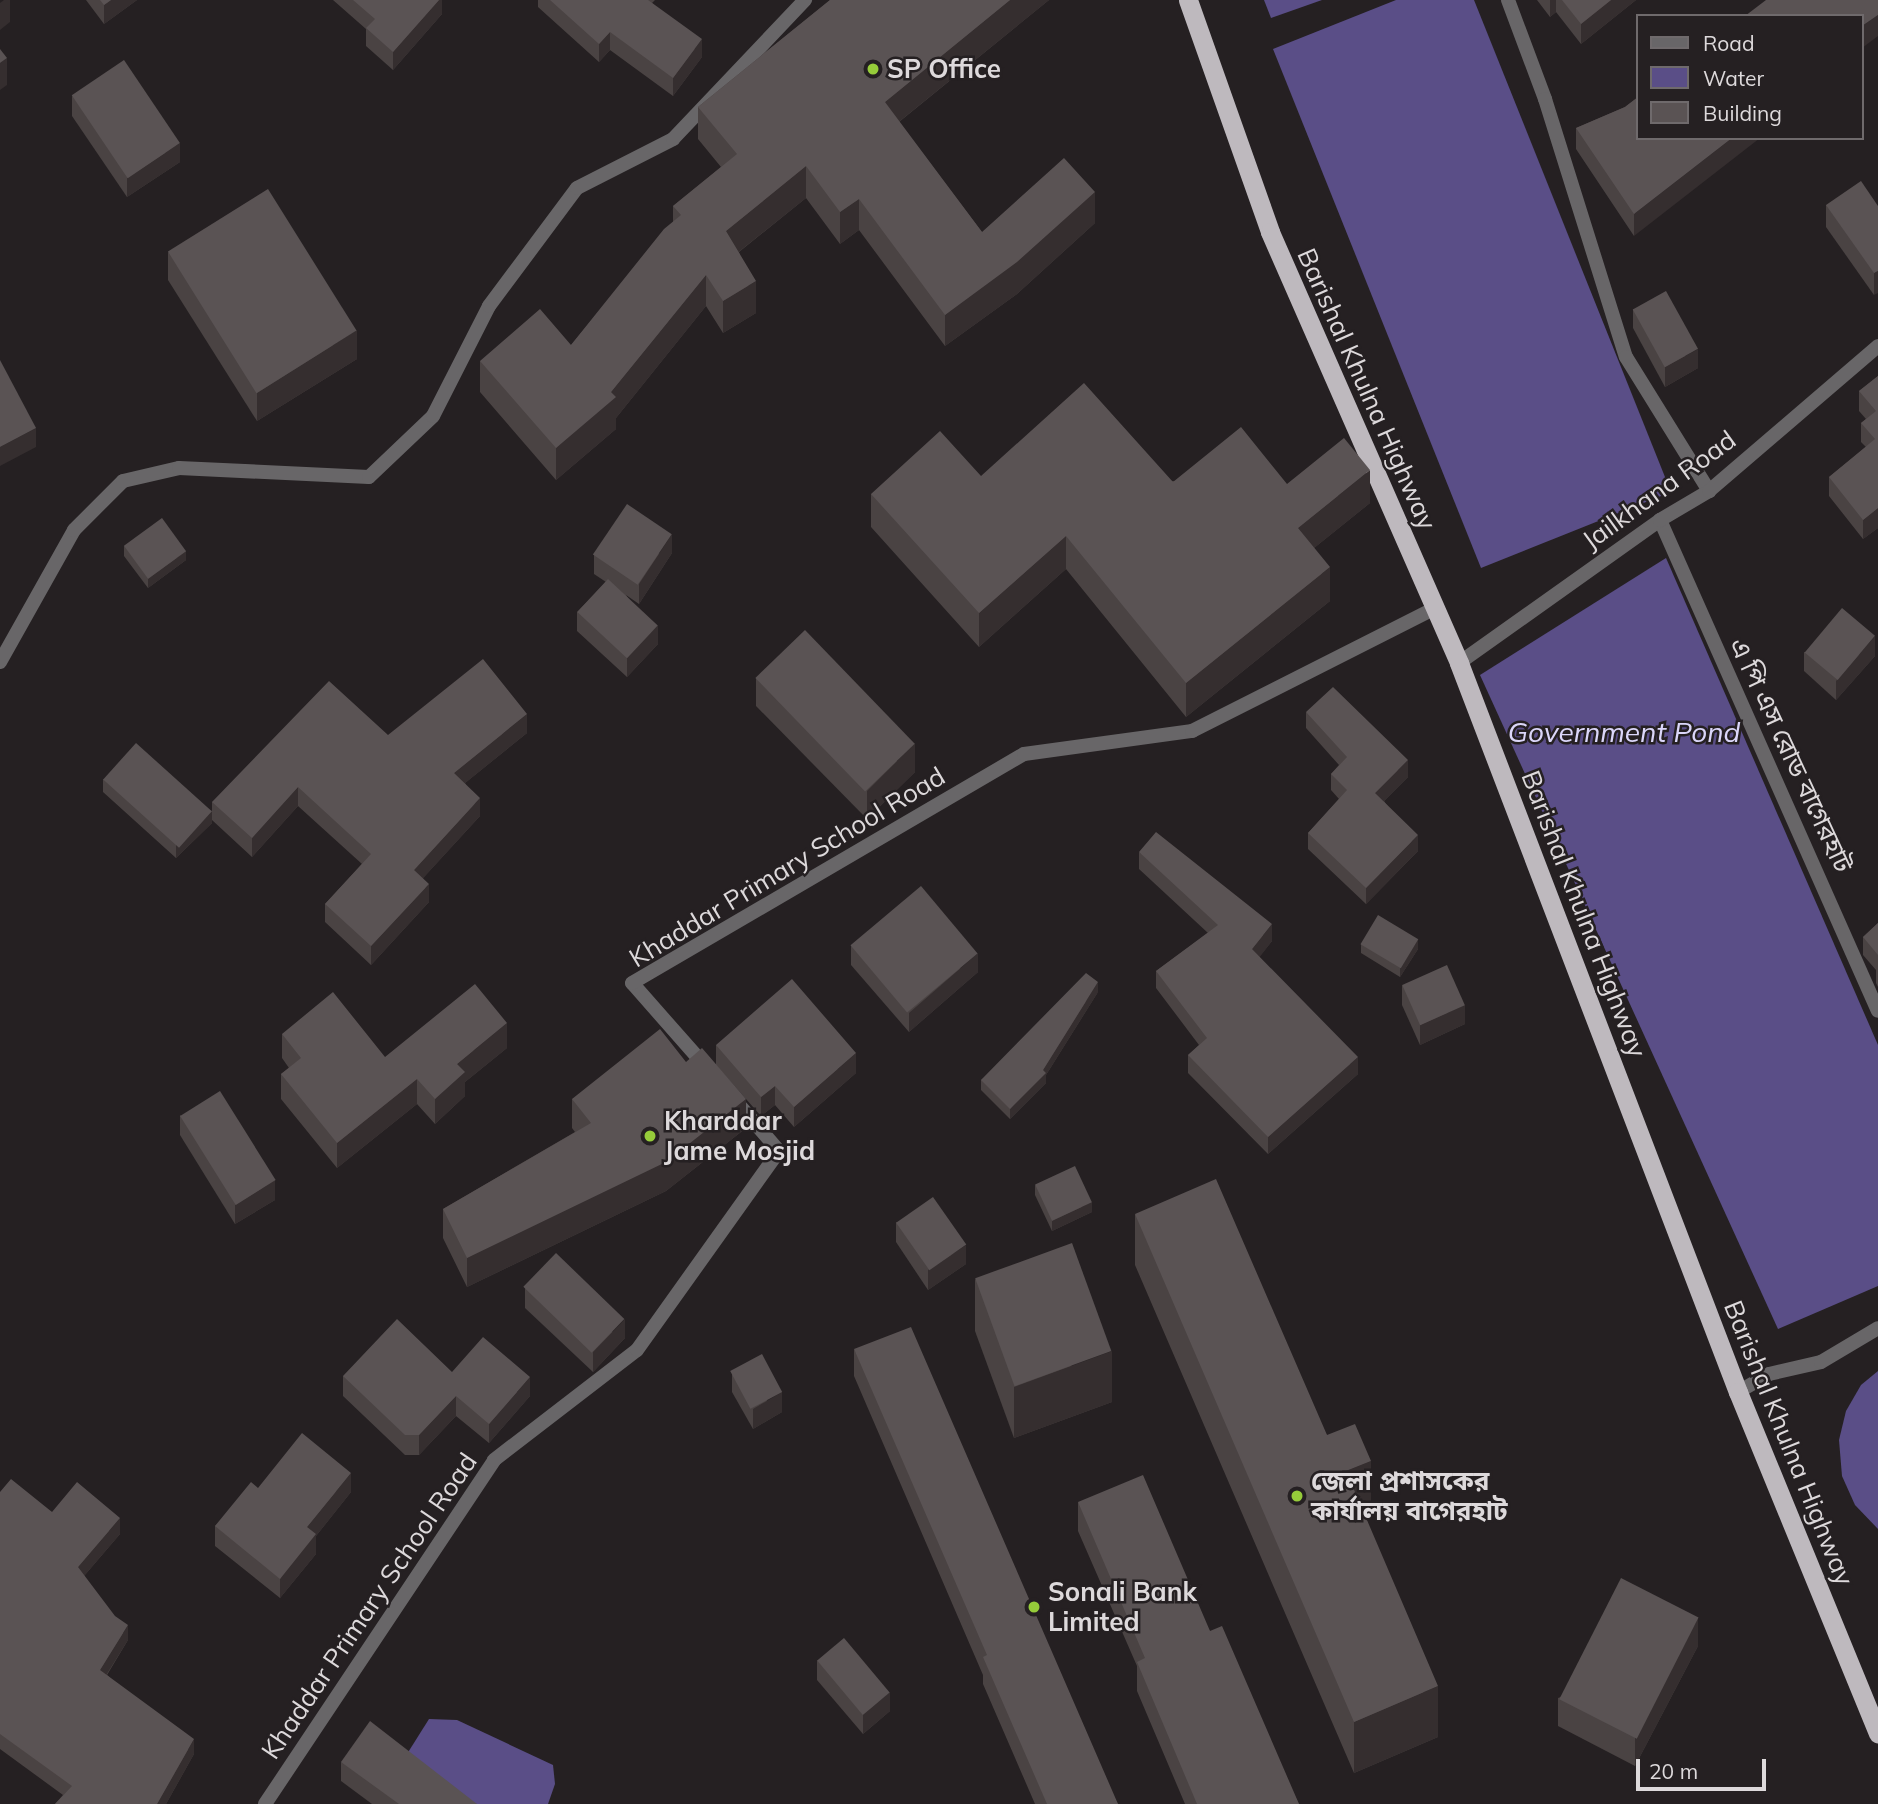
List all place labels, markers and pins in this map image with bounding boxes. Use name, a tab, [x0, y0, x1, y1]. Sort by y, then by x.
place label: SP Office	[887, 53, 1001, 85]
marker: SP Office	[865, 61, 881, 77]
place label: Kharddar Jame Mosjid	[664, 1105, 815, 1166]
marker: Kharddar Jame Mosjid	[642, 1128, 658, 1144]
place label: জেলা প্রশাসকের কার্যালয় বাগেরহাট	[1311, 1465, 1508, 1526]
marker: জেলা প্রশাসকের কার্যালয় বাগেরহাট	[1289, 1488, 1305, 1504]
place label: Sonali Bank Limited	[1048, 1576, 1197, 1638]
marker: Sonali Bank Limited	[1026, 1599, 1042, 1615]

